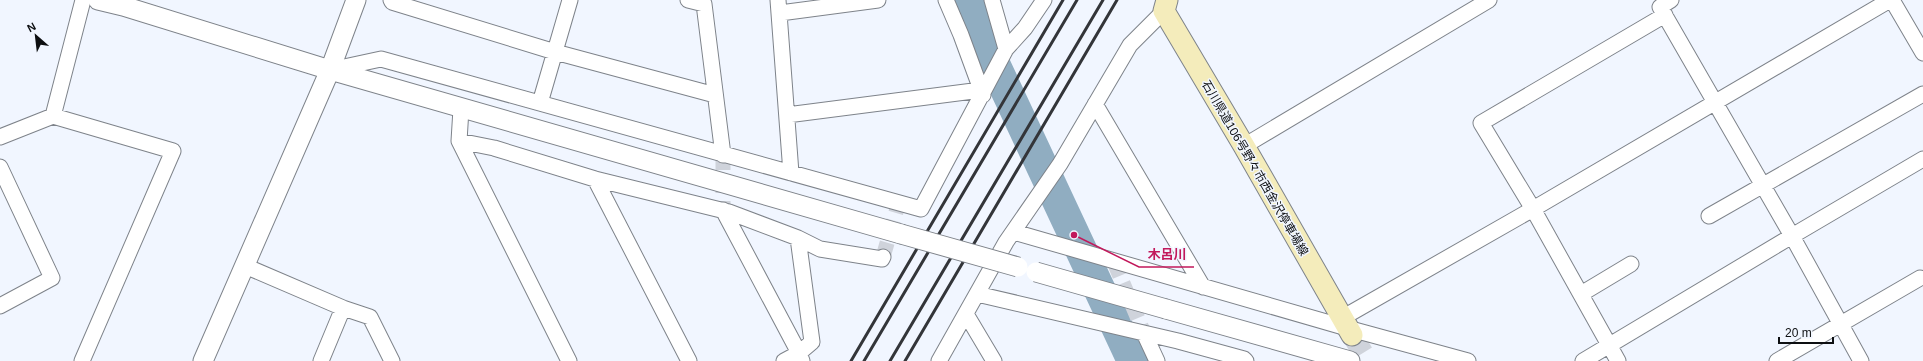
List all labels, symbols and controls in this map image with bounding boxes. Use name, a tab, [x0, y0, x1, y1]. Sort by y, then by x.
north arrow	[16, 16, 56, 56]
text: N	[25, 20, 38, 34]
street label: 石川県道106号野々市西金沢停車場線	[1199, 78, 1311, 258]
callout: 木呂川	[1139, 242, 1194, 267]
text: 木呂川	[1147, 247, 1187, 262]
scale bar	[1779, 319, 1833, 345]
text: 20 m	[1785, 326, 1812, 340]

